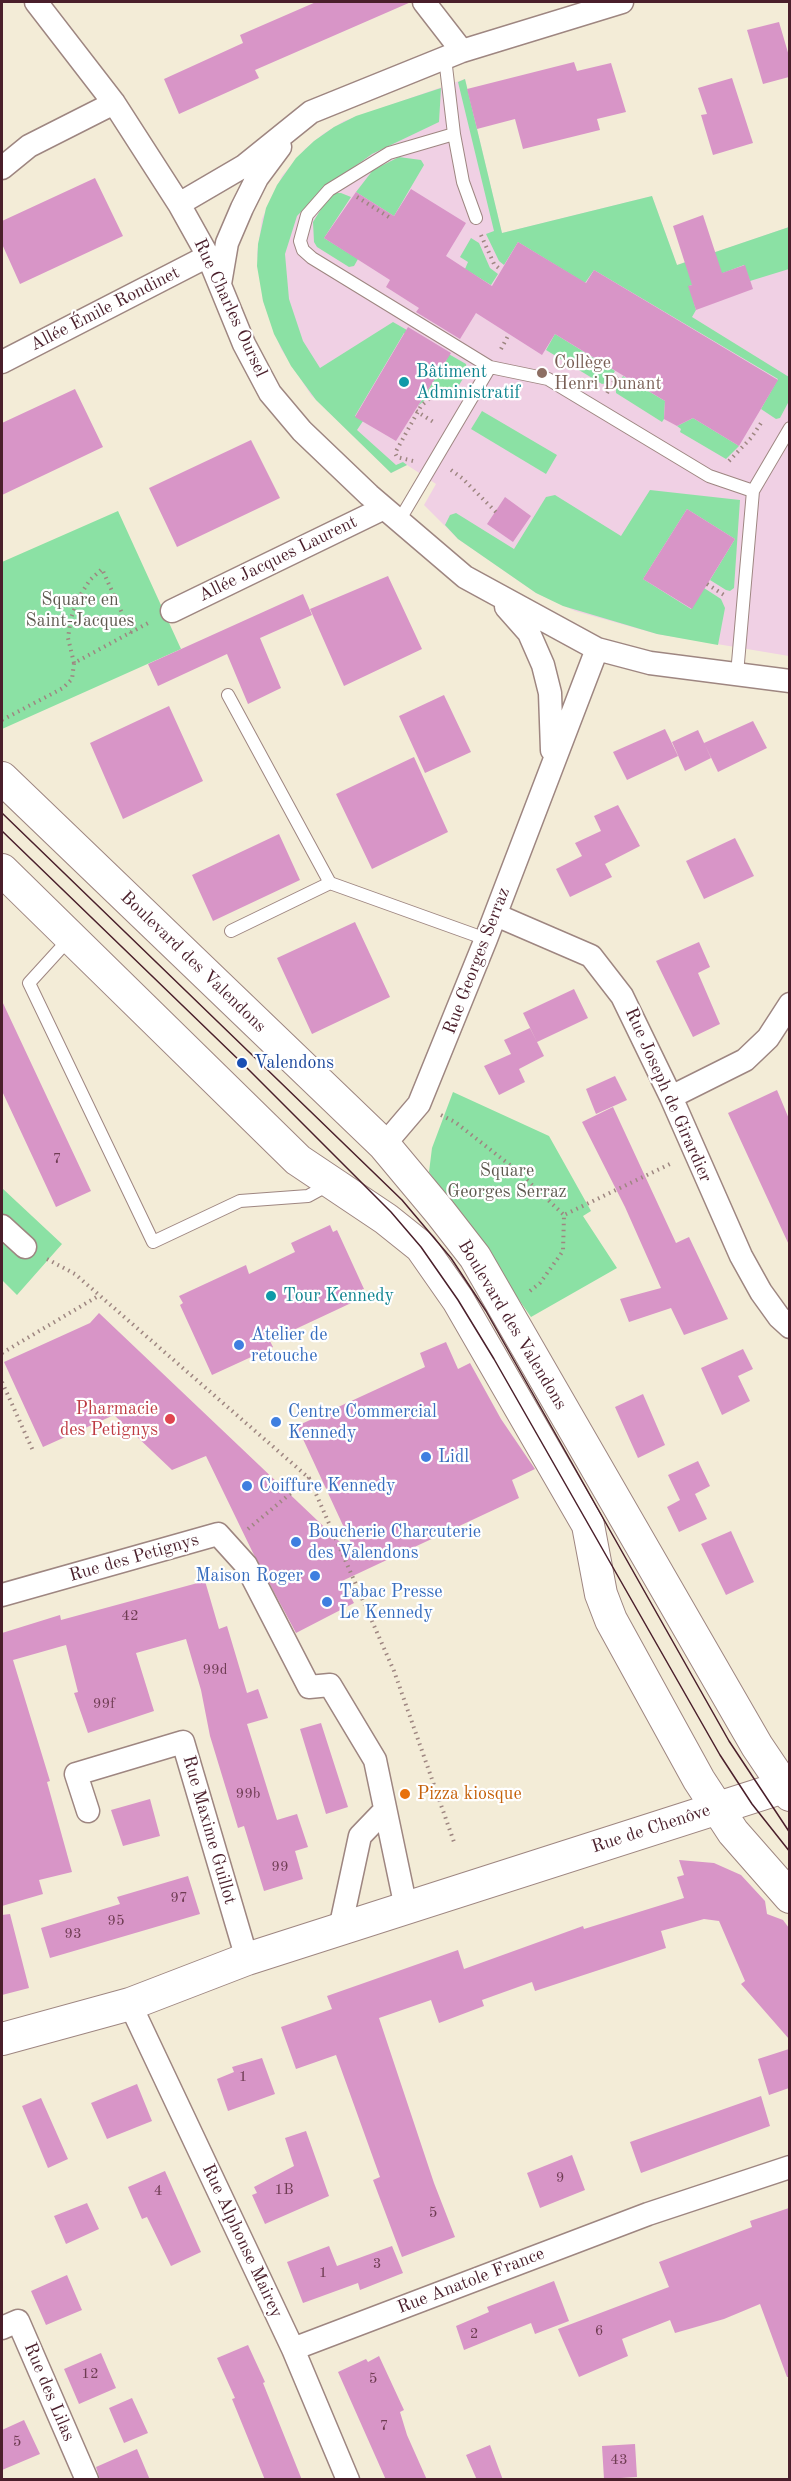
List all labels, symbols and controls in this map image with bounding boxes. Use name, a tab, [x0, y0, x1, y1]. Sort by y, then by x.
street label: Rue Charles Oursel	[188, 235, 272, 381]
street label: Allée Émile Rondinet	[27, 262, 183, 356]
place label: Collège Henri Dunant	[554, 352, 662, 394]
place label: Bâtiment Administratif	[416, 361, 520, 404]
marker: Collège Henri Dunant	[535, 366, 549, 380]
marker: Bâtiment Administratif	[397, 375, 411, 389]
street label: Allée Jacques Laurent	[195, 511, 361, 607]
park label: Square en Saint-Jacques	[26, 589, 134, 632]
street label: Rue Georges Serraz	[439, 885, 515, 1037]
street label: Boulevard des Valendons	[116, 887, 270, 1037]
street label: Rue Joseph de Girardier	[620, 1004, 716, 1186]
place label: Valendons	[254, 1052, 334, 1074]
marker: Valendons	[235, 1056, 249, 1070]
house number: 7	[53, 1150, 61, 1168]
park label: Square Georges Serraz	[447, 1160, 567, 1202]
street label: Boulevard des Valendons	[453, 1236, 571, 1414]
place label: Tour Kennedy	[283, 1285, 394, 1307]
marker: Tour Kennedy	[264, 1289, 278, 1303]
place label: Atelier de retouche	[251, 1324, 327, 1366]
marker: Atelier de retouche	[232, 1338, 246, 1352]
place label: Pharmacie des Petignys	[60, 1398, 158, 1440]
place label: Centre Commercial Kennedy	[288, 1401, 437, 1444]
marker: Pharmacie des Petignys	[163, 1412, 177, 1426]
marker: Centre Commercial Kennedy	[269, 1415, 283, 1429]
place label: Lidl	[438, 1446, 469, 1468]
marker: Lidl	[419, 1450, 433, 1464]
place label: Coiffure Kennedy	[259, 1475, 396, 1497]
marker: Coiffure Kennedy	[240, 1479, 254, 1493]
place label: Boucherie Charcuterie des Valendons	[308, 1521, 481, 1564]
street label: Rue des Petignys	[67, 1529, 201, 1587]
marker: Boucherie Charcuterie des Valendons	[289, 1535, 303, 1549]
place label: Maison Roger	[195, 1565, 303, 1587]
marker: Maison Roger	[308, 1569, 322, 1583]
place label: Tabac Presse Le Kennedy	[339, 1581, 443, 1624]
marker: Tabac Presse Le Kennedy	[320, 1595, 334, 1609]
house number: 42	[121, 1607, 139, 1625]
house number: 99d	[202, 1661, 228, 1679]
house number: 99f	[93, 1695, 115, 1713]
street label: Rue Maxime Guillot	[177, 1753, 241, 1907]
place label: Pizza kiosque	[417, 1783, 522, 1805]
house number: 99b	[235, 1785, 261, 1803]
marker: Pizza kiosque	[398, 1787, 412, 1801]
street label: Rue de Chenôve	[589, 1800, 713, 1858]
house number: 99	[271, 1858, 289, 1876]
house number: 97	[170, 1889, 188, 1907]
house number: 95	[107, 1912, 125, 1930]
house number: 93	[64, 1925, 82, 1943]
house number: 1	[239, 2068, 247, 2086]
street label: Rue Alphonse Mairey	[197, 2161, 287, 2321]
house number: 9	[556, 2169, 564, 2187]
house number: 1B	[274, 2181, 294, 2199]
house number: 4	[154, 2182, 162, 2200]
house number: 5	[429, 2204, 437, 2222]
street label: Rue Anatole France	[394, 2243, 548, 2319]
house number: 3	[373, 2255, 381, 2273]
house number: 1	[319, 2264, 327, 2282]
house number: 6	[595, 2322, 603, 2340]
house number: 2	[470, 2325, 478, 2343]
street label: Rue des Lilas	[19, 2340, 79, 2444]
house number: 12	[81, 2365, 99, 2383]
house number: 5	[369, 2370, 377, 2388]
house number: 7	[380, 2417, 388, 2435]
house number: 5	[13, 2433, 21, 2451]
house number: 43	[610, 2451, 628, 2469]

